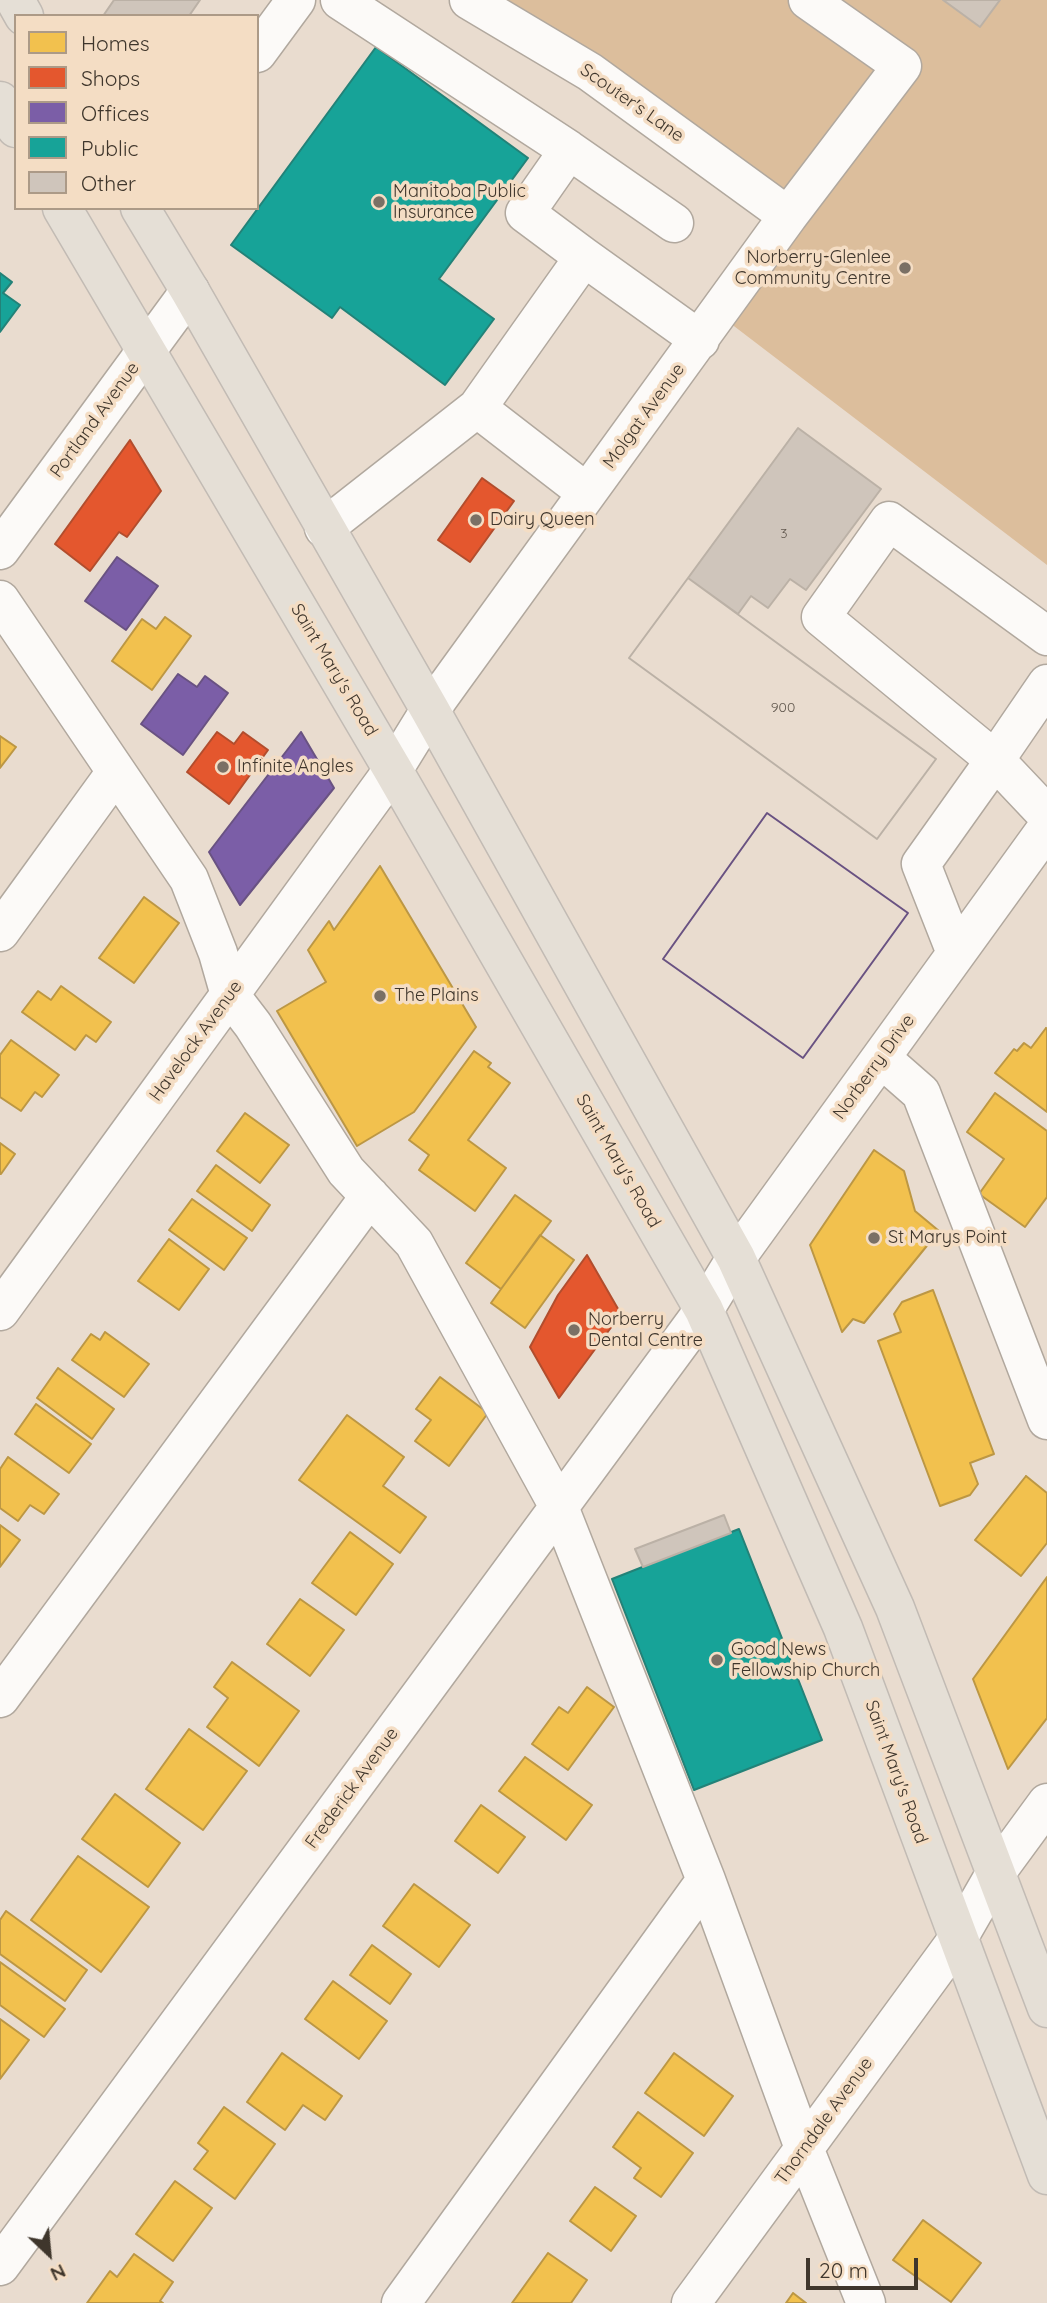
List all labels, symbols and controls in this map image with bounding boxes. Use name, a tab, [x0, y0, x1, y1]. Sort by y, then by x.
legend	[14, 14, 259, 210]
text: Homes	[81, 30, 150, 56]
street label: Scouter's Lane	[576, 59, 688, 147]
text: Shops	[81, 65, 140, 91]
text: Offices	[81, 100, 149, 126]
text: Public	[81, 135, 138, 161]
text: Other	[81, 170, 136, 196]
place label: Manitoba Public Insurance	[393, 181, 526, 224]
marker: Manitoba Public Insurance	[371, 194, 387, 210]
place label: Norberry-Glenlee Community Centre	[735, 247, 891, 290]
marker: Norberry-Glenlee Community Centre	[897, 260, 913, 276]
street label: Portland Avenue	[46, 358, 144, 482]
street label: Molgat Avenue	[599, 359, 689, 473]
place label: Dairy Queen	[490, 509, 595, 531]
marker: Dairy Queen	[468, 512, 484, 528]
house number: 3	[780, 526, 788, 542]
street label: Saint Mary's Road	[286, 600, 382, 740]
house number: 900	[771, 700, 795, 716]
place label: Infinite Angles	[237, 756, 353, 778]
marker: Infinite Angles	[215, 759, 231, 775]
street label: Havelock Avenue	[145, 977, 247, 1105]
place label: The Plains	[394, 985, 479, 1007]
marker: The Plains	[372, 988, 388, 1004]
street label: Norberry Drive	[829, 1010, 919, 1124]
street label: Saint Mary's Road	[571, 1090, 665, 1232]
place label: St Marys Point	[888, 1227, 1007, 1249]
marker: St Marys Point	[866, 1230, 882, 1246]
place label: Norberry Dental Centre	[588, 1309, 703, 1352]
marker: Norberry Dental Centre	[566, 1322, 582, 1338]
place label: Good News Fellowship Church	[731, 1639, 880, 1682]
marker: Good News Fellowship Church	[709, 1652, 725, 1668]
street label: Saint Mary's Road	[860, 1697, 932, 1847]
street label: Frederick Avenue	[301, 1723, 403, 1853]
street label: Thorndale Avenue	[771, 2053, 877, 2189]
north arrow	[14, 2219, 84, 2289]
scale bar	[809, 2244, 921, 2288]
text: 20 m	[819, 2257, 868, 2283]
text: N	[47, 2259, 70, 2287]

